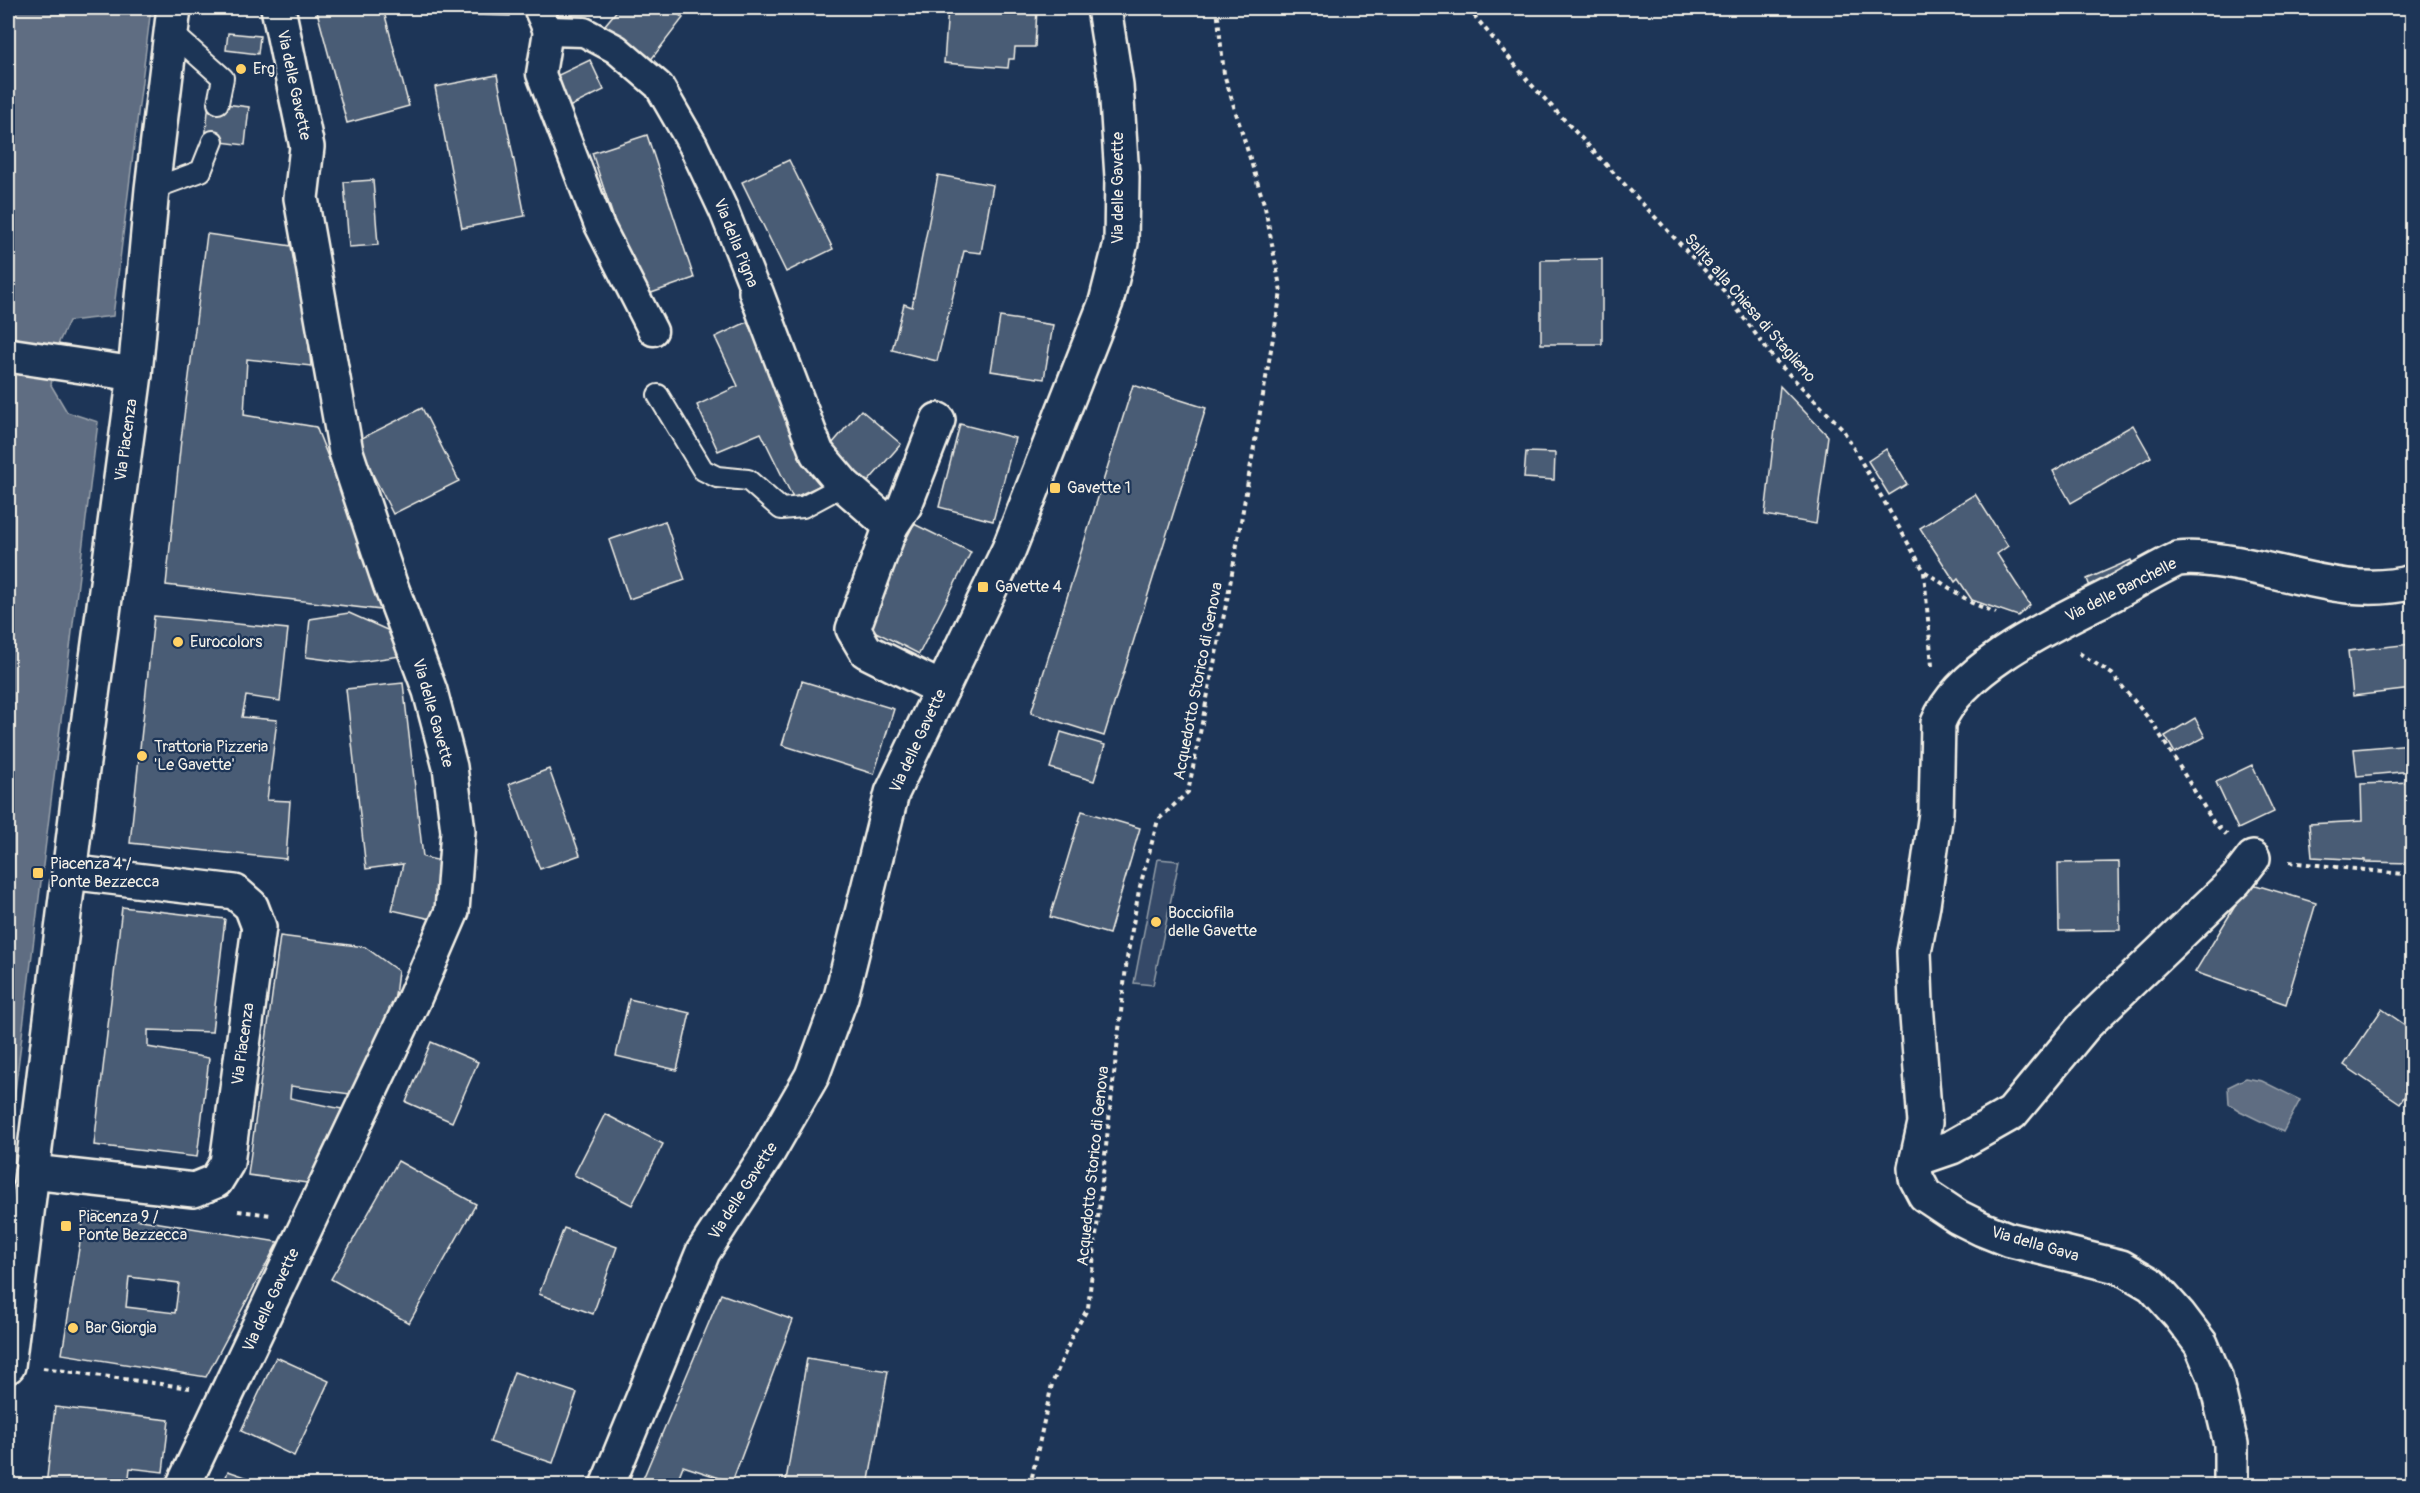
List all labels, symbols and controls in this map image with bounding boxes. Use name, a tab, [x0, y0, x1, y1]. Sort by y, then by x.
street label: Via delle Gavette	[273, 28, 315, 142]
place label: Erg	[253, 59, 275, 79]
marker: Erg	[234, 62, 248, 76]
street label: Via delle Gavette	[1108, 132, 1128, 244]
street label: Via della Pigna	[709, 196, 763, 290]
street label: Salita alla Chiesa di Staglieno	[1680, 229, 1820, 387]
street label: Via Piacenza	[110, 398, 142, 482]
place label: Gavette 1	[1067, 478, 1131, 498]
marker: Gavette 1	[1048, 481, 1062, 495]
street label: Via delle Banchelle	[2062, 553, 2180, 627]
place label: Gavette 4	[995, 577, 1062, 597]
marker: Gavette 4	[976, 580, 990, 594]
street label: Acquedotto Storico di Genova	[1169, 580, 1227, 782]
place label: Eurocolors	[190, 632, 262, 652]
marker: Eurocolors	[171, 635, 185, 649]
street label: Via delle Gavette	[408, 656, 458, 770]
street label: Via delle Gavette	[885, 686, 951, 796]
place label: Trattoria Pizzeria 'Le Gavette'	[154, 737, 268, 775]
marker: Trattoria Pizzeria 'Le Gavette'	[135, 749, 149, 763]
place label: Piacenza 4 / Ponte Bezzecca	[50, 854, 159, 892]
marker: Piacenza 4 / Ponte Bezzecca	[31, 866, 45, 880]
place label: Bocciofila delle Gavette	[1168, 903, 1257, 941]
marker: Bocciofila delle Gavette	[1149, 915, 1163, 929]
street label: Via Piacenza	[227, 1002, 259, 1086]
street label: Acquedotto Storico di Genova	[1073, 1065, 1113, 1267]
street label: Via delle Gavette	[704, 1138, 782, 1243]
place label: Piacenza 9 / Ponte Bezzecca	[78, 1207, 187, 1245]
marker: Piacenza 9 / Ponte Bezzecca	[59, 1219, 73, 1233]
street label: Via della Gava	[1989, 1222, 2081, 1266]
street label: Via delle Gavette	[238, 1245, 304, 1355]
place label: Bar Giorgia	[85, 1318, 157, 1338]
marker: Bar Giorgia	[66, 1321, 80, 1335]

